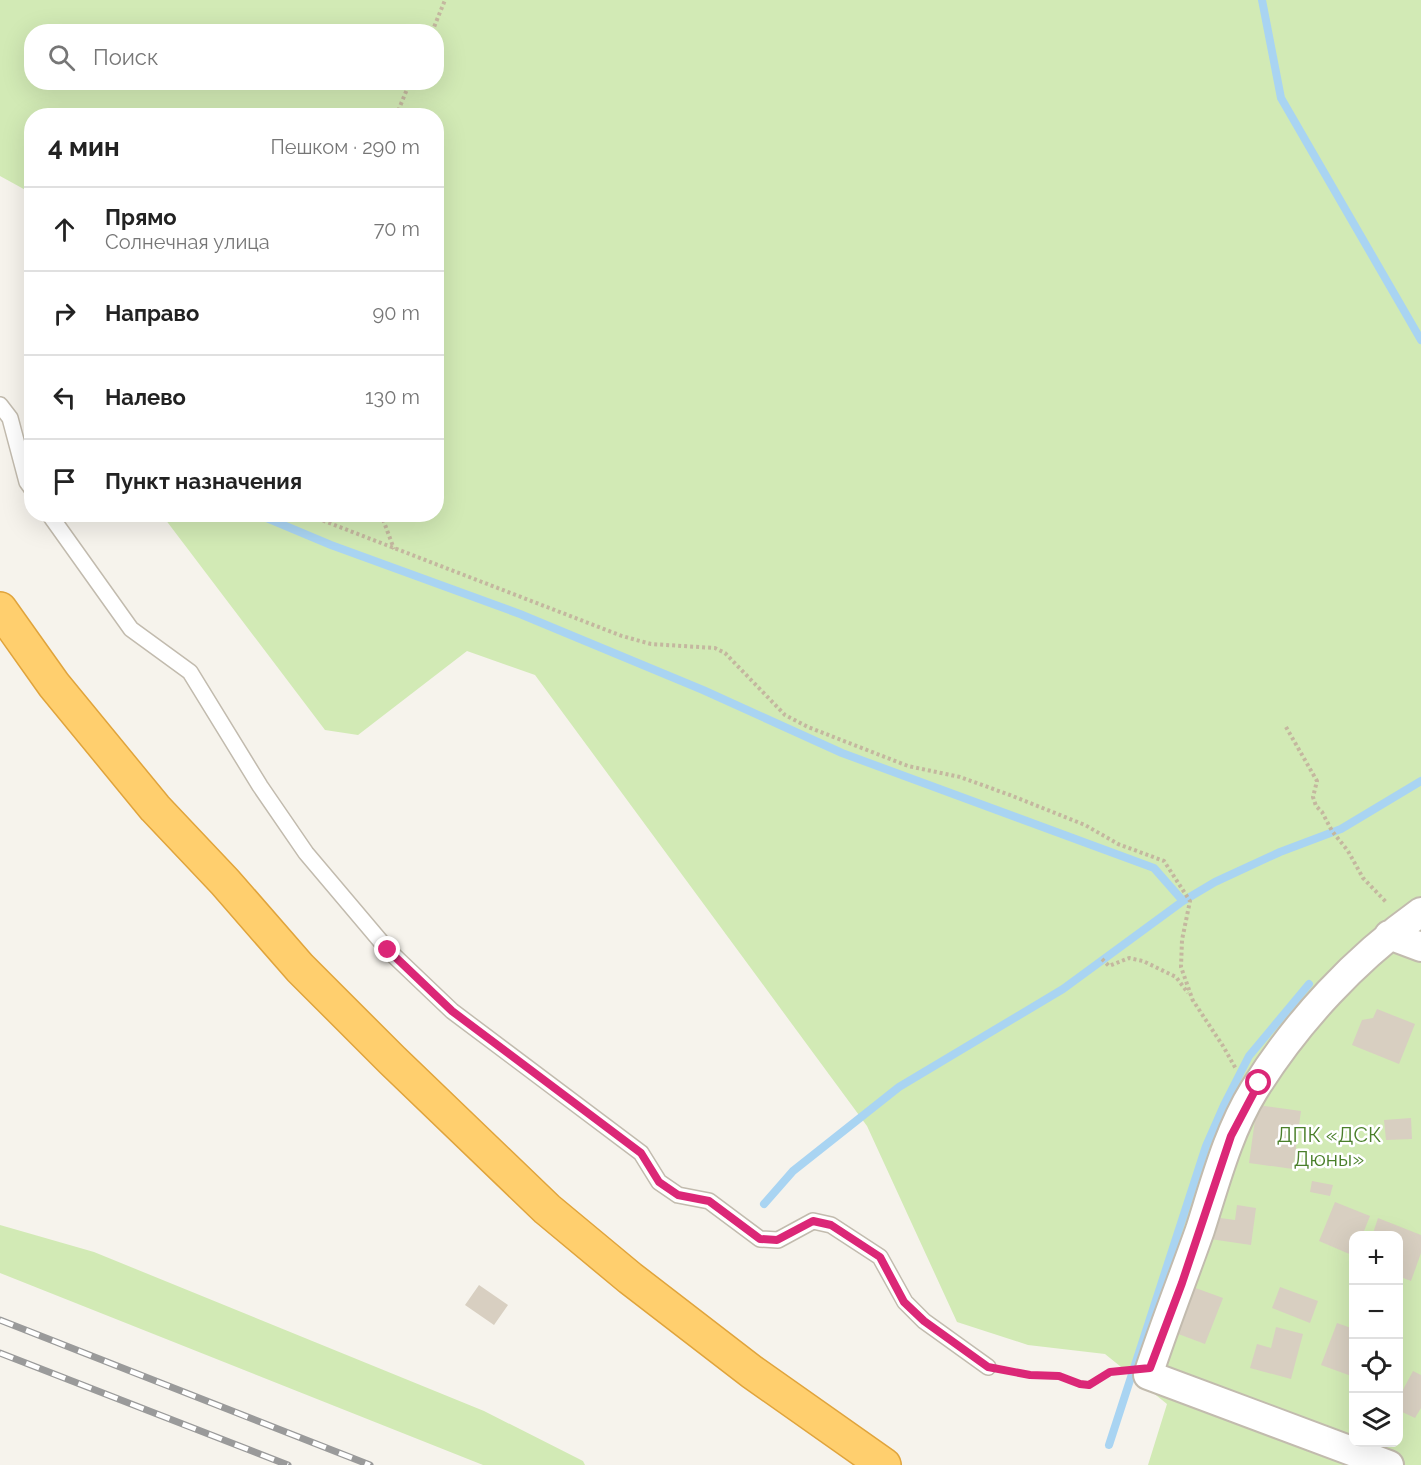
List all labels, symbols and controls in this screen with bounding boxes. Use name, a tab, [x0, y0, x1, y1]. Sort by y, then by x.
search box	[24, 24, 444, 90]
icon: search	[45, 41, 78, 74]
text: Поиск	[93, 44, 158, 70]
text: 4 мин	[48, 132, 120, 162]
text: Пешком · 290 m	[270, 135, 420, 159]
text: Прямо	[105, 204, 177, 230]
icon: ahead	[48, 213, 81, 246]
text: 70 m	[374, 217, 420, 241]
text: Солнечная улица	[105, 230, 270, 254]
icon: right	[48, 297, 81, 330]
text: Направо	[105, 300, 199, 326]
text: 90 m	[373, 301, 420, 325]
icon: left	[48, 381, 81, 414]
text: Налево	[105, 384, 186, 410]
text: 130 m	[365, 385, 420, 409]
icon: arrive	[48, 465, 81, 498]
text: Пункт назначения	[105, 468, 302, 494]
route end	[374, 936, 400, 962]
route start	[1245, 1069, 1271, 1095]
park label: ДПК «ДСК Дюны»	[1277, 1122, 1381, 1171]
map controls	[1349, 1231, 1403, 1447]
button: +	[1349, 1231, 1403, 1285]
button: −	[1349, 1285, 1403, 1339]
button: locate	[1349, 1339, 1403, 1393]
button: layers	[1349, 1393, 1403, 1447]

